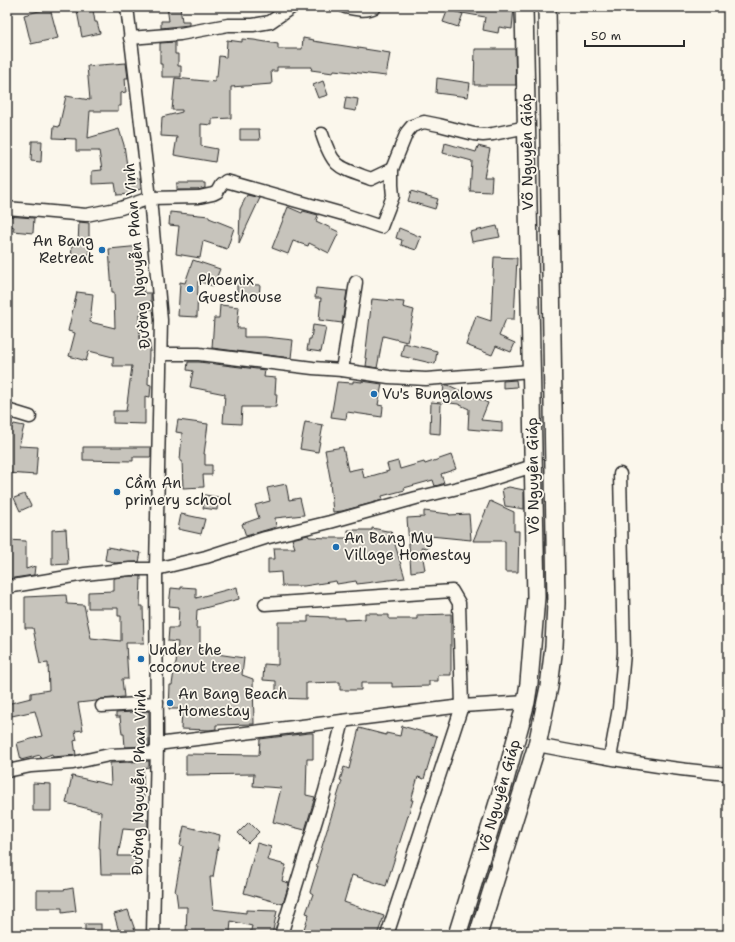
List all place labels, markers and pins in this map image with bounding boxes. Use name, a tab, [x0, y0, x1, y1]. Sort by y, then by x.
place label: An Bang Retreat	[33, 231, 94, 268]
marker: An Bang Retreat	[97, 245, 107, 255]
place label: Phoenix Guesthouse	[198, 270, 282, 307]
marker: Phoenix Guesthouse	[185, 284, 195, 294]
place label: Vu's Bungalows	[382, 384, 493, 404]
marker: Vu's Bungalows	[369, 389, 379, 399]
place label: Cầm An primery school	[125, 473, 232, 510]
marker: Cầm An primery school	[112, 487, 122, 497]
place label: An Bang My Village Homestay	[344, 528, 471, 565]
marker: An Bang My Village Homestay	[331, 542, 341, 552]
place label: Under the coconut tree	[149, 640, 240, 677]
marker: Under the coconut tree	[136, 654, 146, 664]
place label: An Bang Beach Homestay	[178, 684, 287, 721]
marker: An Bang Beach Homestay	[165, 698, 175, 708]

